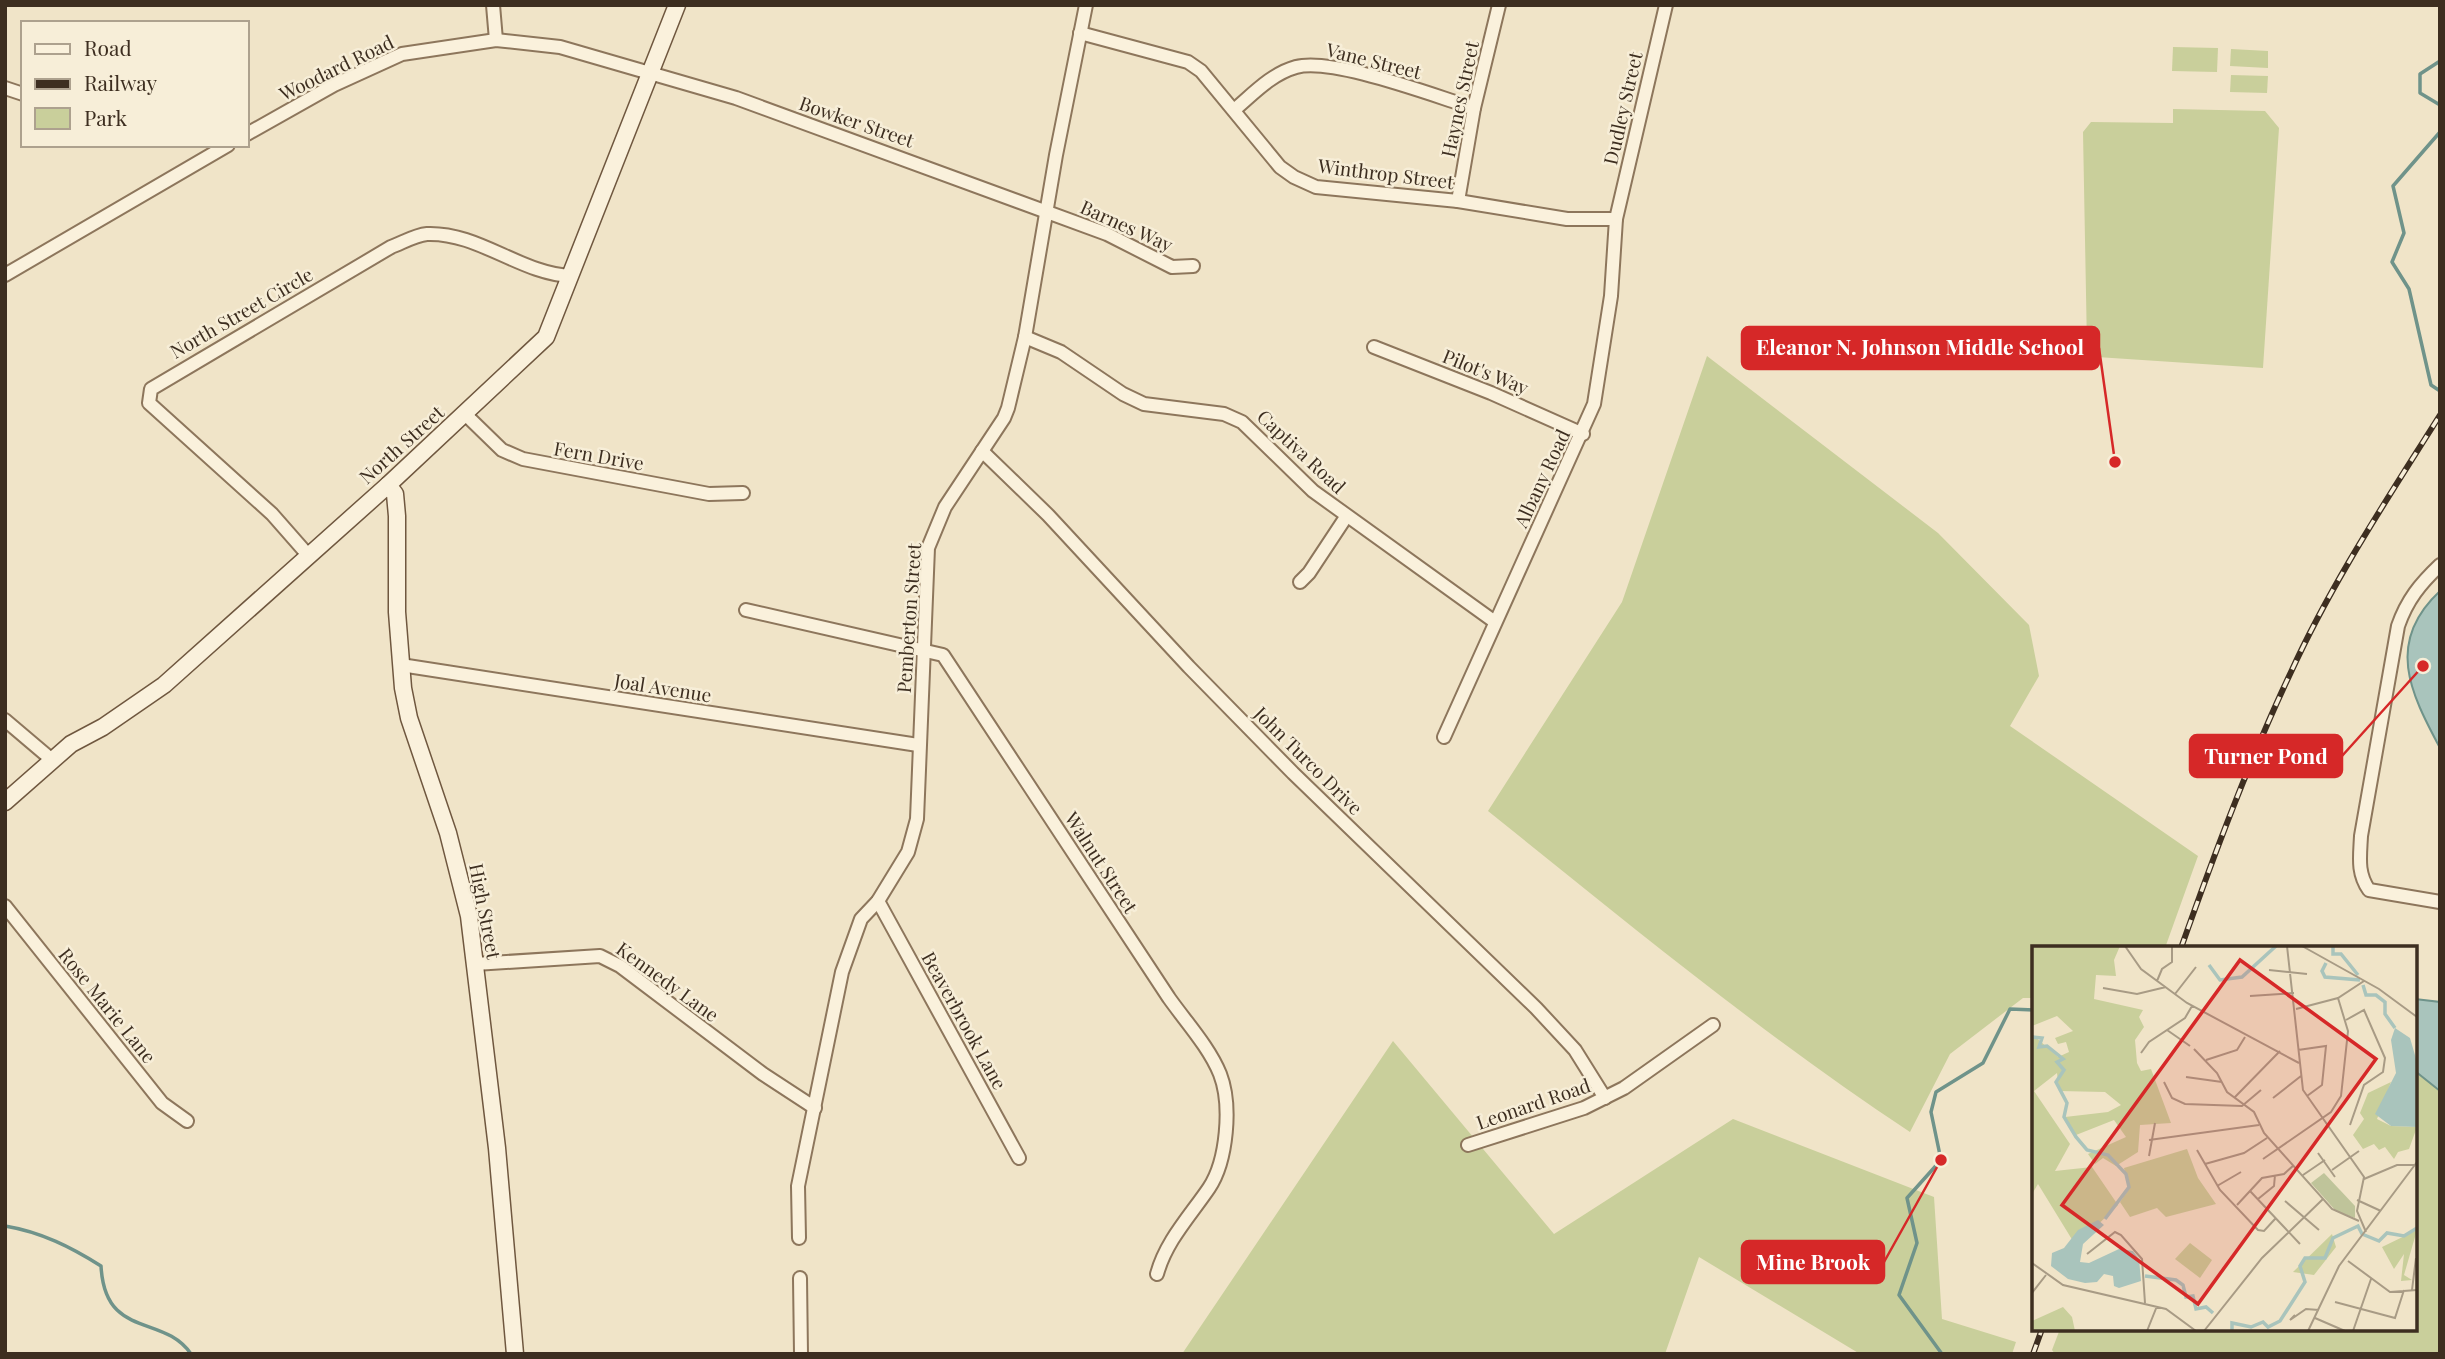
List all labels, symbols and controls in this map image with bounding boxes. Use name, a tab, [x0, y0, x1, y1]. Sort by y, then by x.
legend	[21, 21, 248, 147]
street label: Woodard Road	[274, 28, 398, 106]
text: Road	[84, 33, 132, 61]
street label: Vane Street	[1323, 35, 1424, 84]
street label: Haynes Street	[1434, 38, 1484, 160]
street label: Dudley Street	[1596, 49, 1648, 167]
text: Railway	[84, 68, 158, 96]
street label: Bowker Street	[796, 89, 918, 153]
text: Park	[84, 103, 128, 131]
street label: Winthrop Street	[1316, 152, 1456, 194]
street label: Barnes Way	[1077, 193, 1178, 257]
street label: North Street Circle	[165, 261, 317, 363]
callout: Eleanor N. Johnson Middle School	[1742, 327, 2099, 369]
text: Eleanor N. Johnson Middle School	[1756, 332, 2084, 360]
street label: Pilot's Way	[1439, 342, 1533, 400]
street label: North Street	[353, 399, 449, 489]
street label: Captiva Road	[1252, 403, 1352, 499]
street label: Albany Road	[1506, 425, 1575, 532]
street label: Fern Drive	[552, 434, 646, 476]
street label: Pemberton Street	[890, 542, 926, 694]
street label: Joal Avenue	[612, 666, 713, 708]
street label: John Turco Drive	[1248, 699, 1369, 820]
callout: Turner Pond	[2190, 735, 2342, 777]
text: Turner Pond	[2204, 741, 2328, 769]
street label: Walnut Street	[1059, 806, 1145, 918]
street label: High Street	[464, 861, 508, 961]
street label: Kennedy Lane	[611, 935, 725, 1027]
street label: Rose Marie Lane	[53, 942, 163, 1068]
inset map	[2032, 946, 2417, 1331]
street label: Beaverbrook Lane	[916, 947, 1014, 1093]
street label: Leonard Road	[1472, 1071, 1594, 1135]
callout: Mine Brook	[1742, 1241, 1884, 1283]
text: Mine Brook	[1756, 1247, 1871, 1275]

